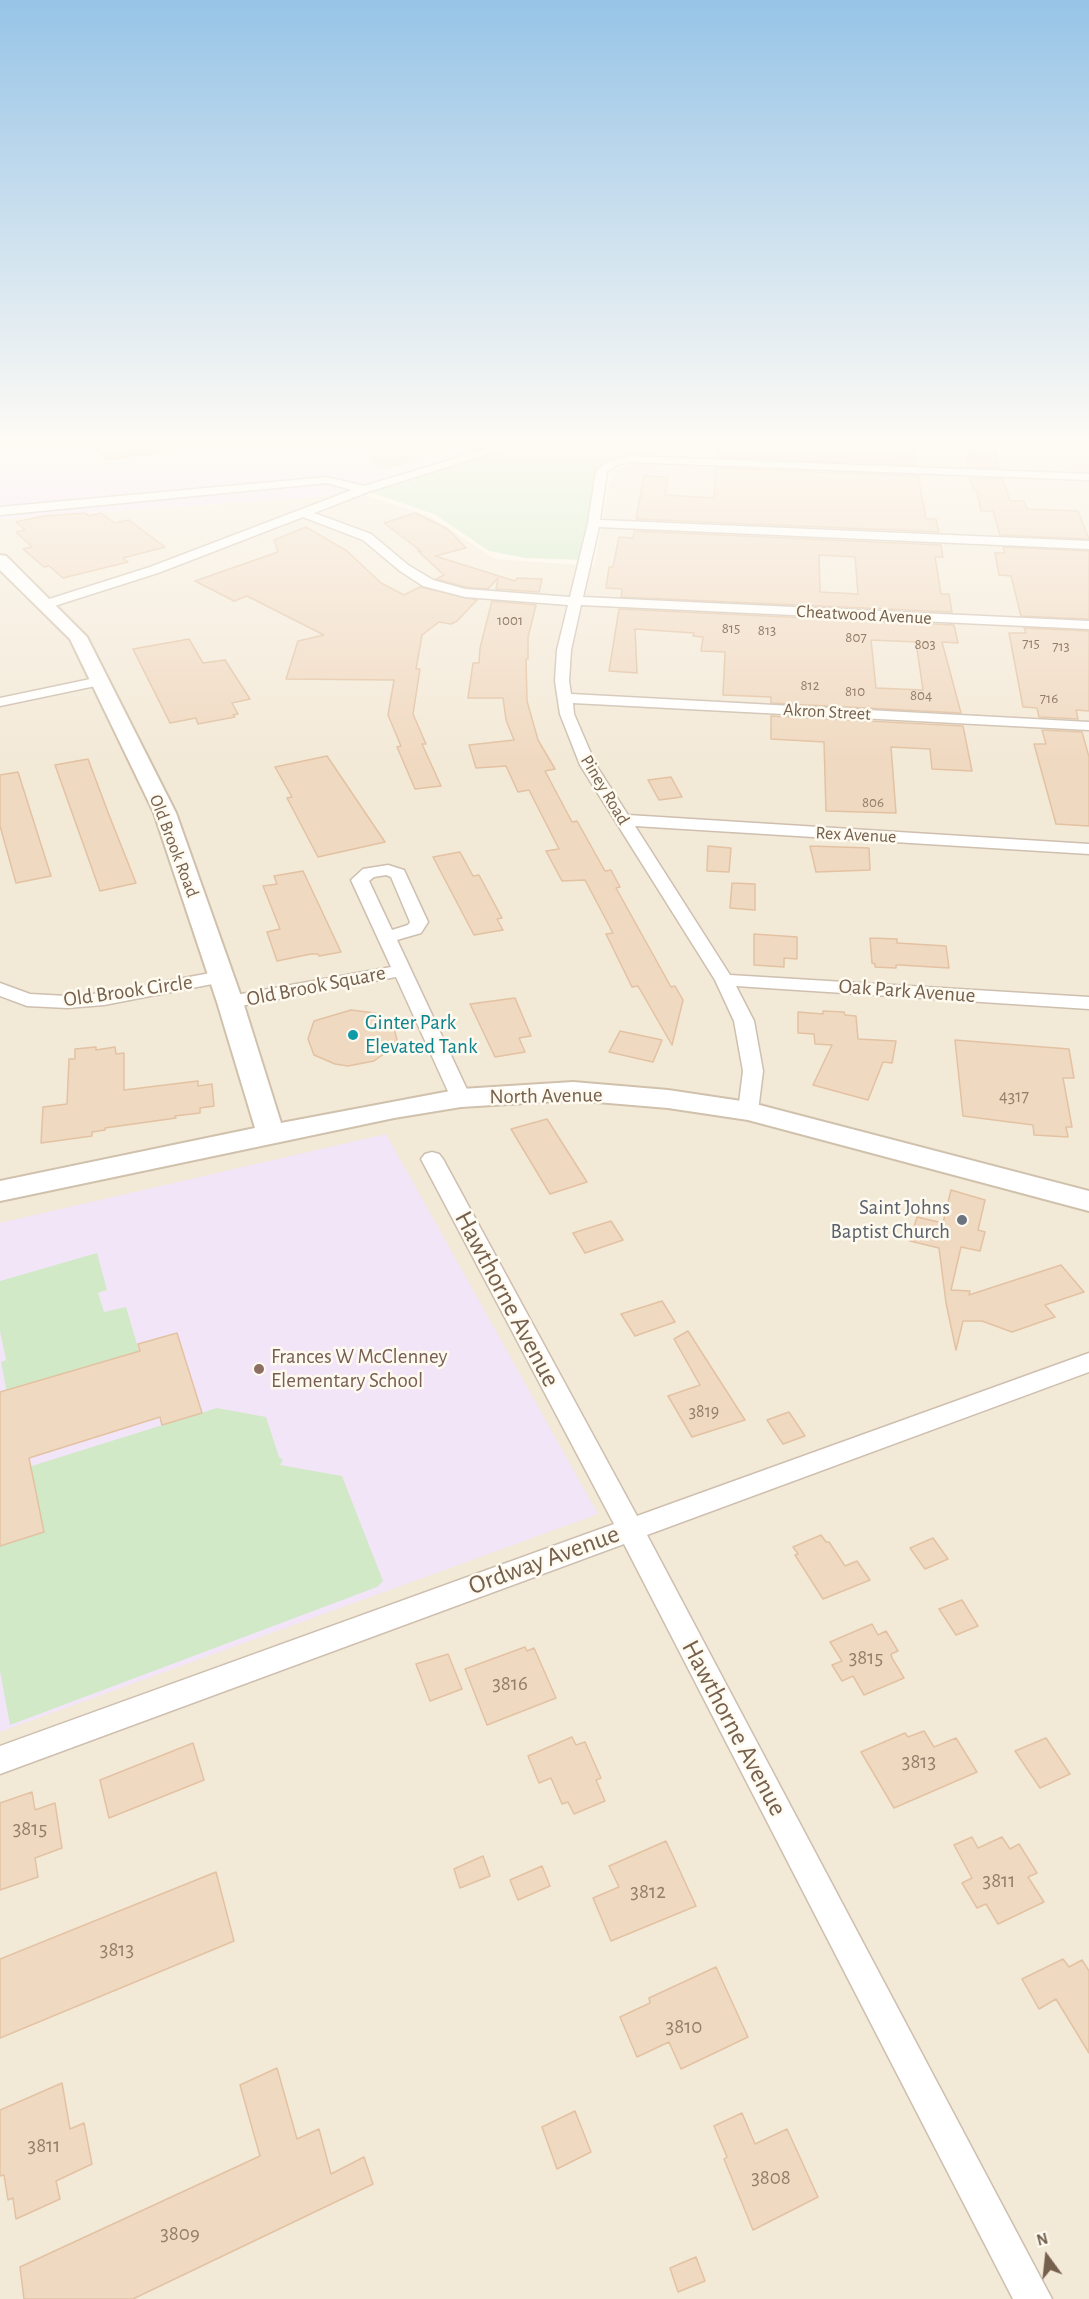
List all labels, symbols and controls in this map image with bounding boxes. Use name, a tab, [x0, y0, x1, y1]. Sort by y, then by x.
street label: Cheatwood Avenue	[796, 601, 932, 629]
house number: 1001	[497, 611, 523, 629]
house number: 815	[722, 619, 740, 637]
house number: 813	[758, 621, 776, 639]
house number: 807	[845, 628, 867, 646]
house number: 715	[1022, 634, 1040, 652]
house number: 803	[914, 635, 936, 653]
house number: 713	[1052, 637, 1070, 655]
house number: 812	[800, 676, 820, 694]
house number: 810	[845, 682, 865, 700]
house number: 804	[910, 686, 932, 704]
house number: 716	[1040, 689, 1058, 707]
street label: Akron Street	[783, 699, 871, 725]
street label: Piney Road	[576, 751, 634, 829]
street label: Old Brook Road	[145, 792, 203, 900]
house number: 806	[862, 793, 884, 811]
street label: Rex Avenue	[815, 822, 897, 848]
street label: Old Brook Square	[244, 960, 388, 1012]
street label: Old Brook Circle	[62, 969, 194, 1013]
street label: Oak Park Avenue	[838, 974, 976, 1008]
place label: Ginter Park Elevated Tank	[365, 1010, 477, 1060]
marker: Ginter Park Elevated Tank	[346, 1028, 360, 1042]
street label: North Avenue	[489, 1082, 603, 1110]
house number: 4317	[999, 1086, 1029, 1108]
place label: Saint Johns Baptist Church	[831, 1195, 950, 1245]
street label: Hawthorne Avenue	[448, 1206, 566, 1392]
marker: Saint Johns Baptist Church	[955, 1213, 969, 1227]
place label: Frances W McClenney Elementary School	[271, 1344, 448, 1394]
marker: Frances W McClenney Elementary School	[252, 1362, 266, 1376]
house number: 3819	[689, 1401, 719, 1423]
street label: Ordway Avenue	[464, 1518, 624, 1602]
street label: Hawthorne Avenue	[675, 1635, 793, 1821]
house number: 3815	[849, 1645, 883, 1671]
house number: 3816	[492, 1671, 528, 1697]
house number: 3813	[902, 1749, 936, 1775]
house number: 3815	[13, 1816, 47, 1842]
house number: 3811	[982, 1868, 1016, 1894]
house number: 3812	[630, 1879, 666, 1905]
house number: 3813	[100, 1937, 134, 1963]
house number: 3810	[666, 2014, 702, 2040]
house number: 3811	[27, 2133, 61, 2159]
house number: 3808	[751, 2165, 791, 2191]
house number: 3809	[160, 2221, 200, 2247]
north arrow	[1017, 2227, 1077, 2287]
text: N	[1035, 2230, 1050, 2249]

